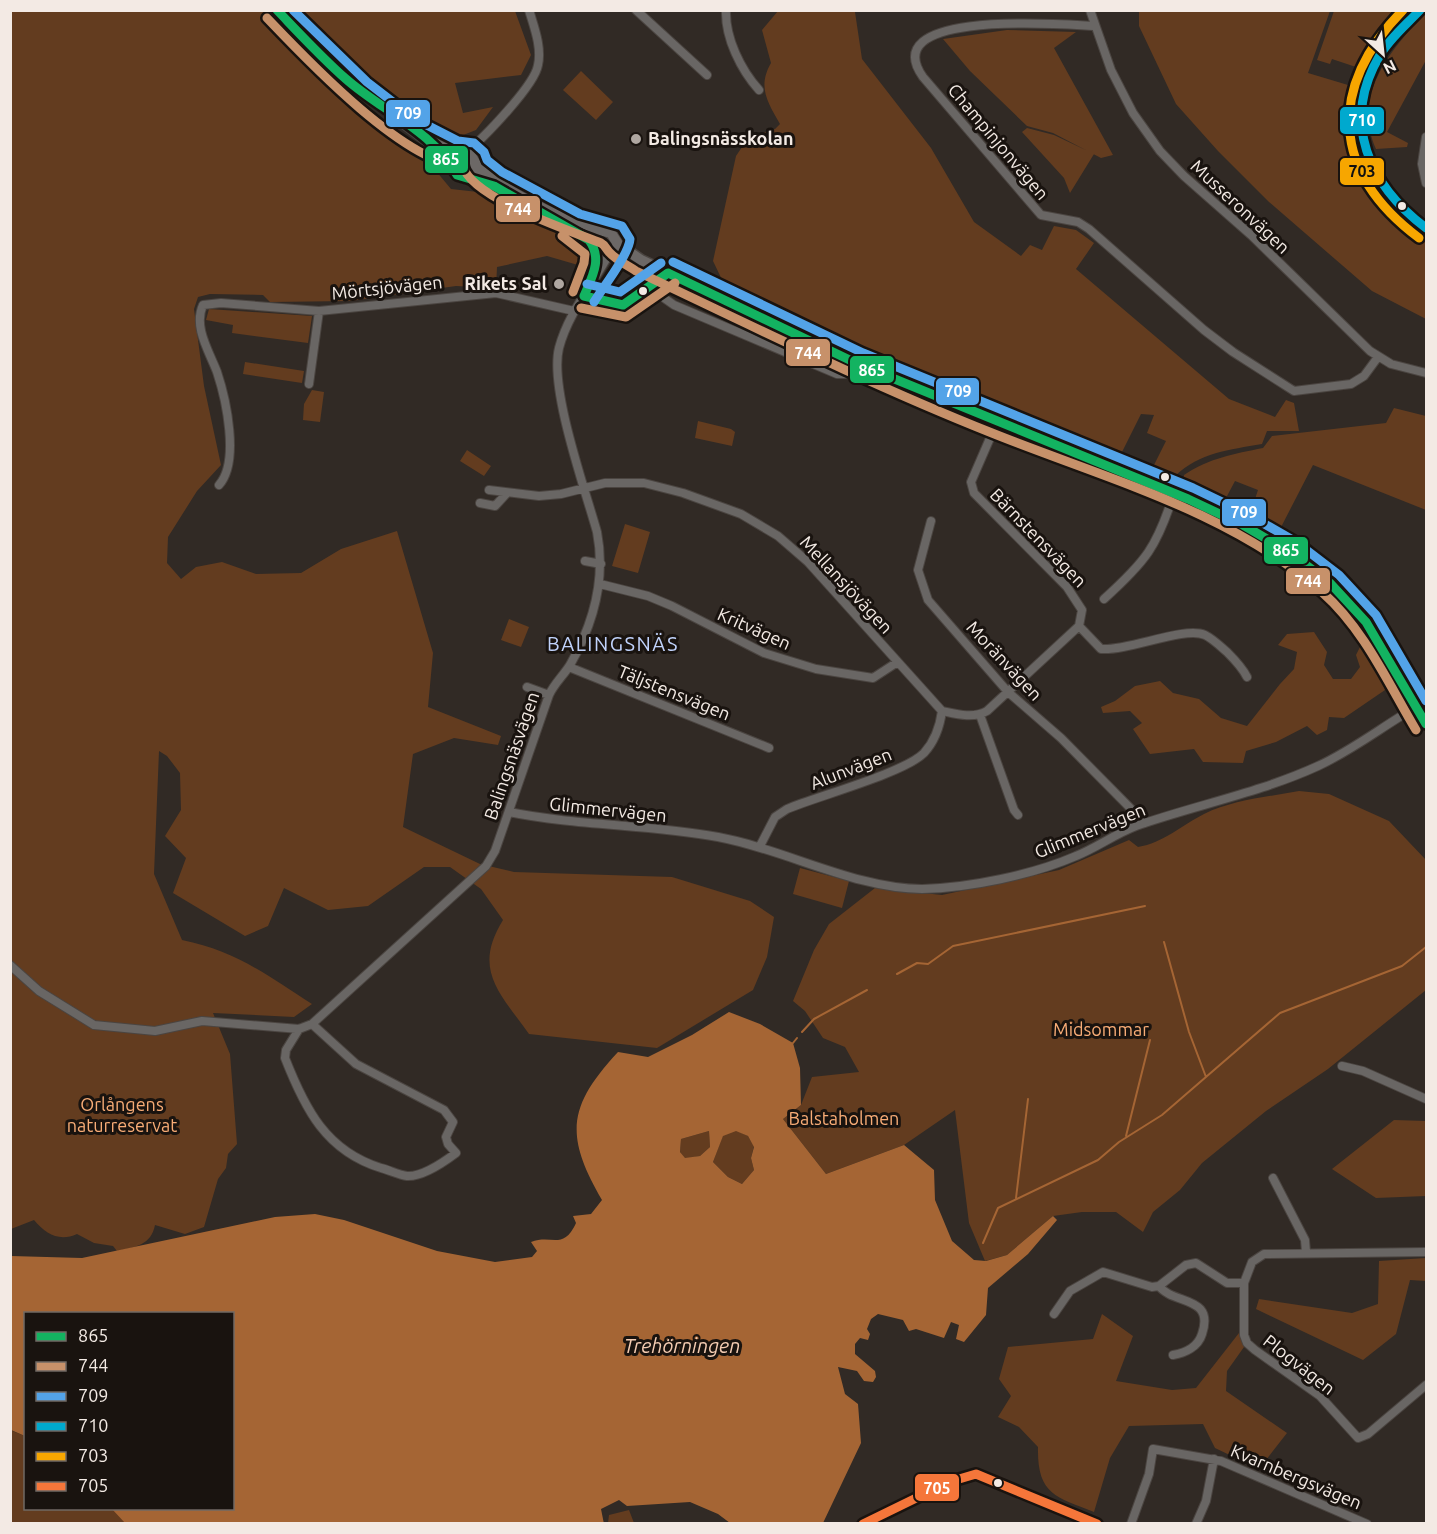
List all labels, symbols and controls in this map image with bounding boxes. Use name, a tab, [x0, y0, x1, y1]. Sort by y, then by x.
north arrow	[1353, 24, 1413, 84]
text: N	[1380, 57, 1399, 78]
street label: Champinjonvägen	[944, 79, 1053, 203]
line badge: 709	[385, 99, 431, 128]
text: 709	[394, 104, 422, 122]
line badge: 710	[1339, 106, 1385, 135]
text: 710	[1348, 111, 1376, 129]
place label: Balingsnässkolan	[648, 128, 793, 148]
marker: Balingsnässkolan	[629, 132, 643, 146]
line badge: 865	[424, 145, 469, 174]
text: 865	[432, 150, 460, 168]
street label: Musseronvägen	[1187, 155, 1294, 257]
line badge: 703	[1339, 157, 1385, 186]
text: 703	[1348, 162, 1376, 180]
line badge: 744	[495, 195, 541, 223]
text: 744	[504, 200, 532, 218]
unlabelled marker	[1396, 200, 1408, 212]
street label: Mörtsjövägen	[330, 271, 443, 303]
place label: Rikets Sal	[464, 273, 548, 293]
marker: Rikets Sal	[552, 277, 566, 291]
unlabelled marker	[637, 285, 649, 297]
line badge: 744	[785, 338, 831, 367]
text: 744	[794, 344, 822, 362]
line badge: 865	[849, 355, 895, 384]
text: 865	[858, 361, 886, 379]
line badge: 709	[935, 377, 980, 406]
text: 709	[944, 382, 972, 400]
unlabelled marker	[1159, 471, 1171, 483]
street label: Bärnstensvägen	[987, 484, 1091, 591]
line badge: 709	[1221, 498, 1267, 527]
text: 709	[1230, 503, 1258, 521]
street label: Mellansjövägen	[797, 531, 897, 637]
line badge: 865	[1263, 536, 1309, 565]
text: 865	[1272, 541, 1300, 559]
line badge: 744	[1285, 567, 1331, 595]
text: 744	[1294, 572, 1322, 590]
street label: Kritvägen	[715, 603, 794, 653]
street label: Moränvägen	[963, 617, 1047, 704]
district label: BALINGSNÄS	[547, 632, 679, 655]
street label: Täljstensvägen	[615, 660, 733, 724]
street label: Balingsnäsvägen	[480, 689, 542, 822]
street label: Alunvägen	[807, 743, 894, 793]
street label: Glimmervägen	[548, 793, 668, 825]
street label: Glimmervägen	[1031, 799, 1148, 861]
park label: Midsommar	[1053, 1019, 1149, 1039]
park label: Orlångens naturreservat	[67, 1094, 177, 1135]
park label: Balstaholmen	[789, 1108, 899, 1128]
legend	[24, 1312, 234, 1510]
text: 865	[78, 1325, 108, 1345]
street label: Plogvägen	[1260, 1330, 1339, 1398]
water label: Trehörningen	[624, 1334, 740, 1357]
text: 744	[78, 1355, 108, 1375]
text: 709	[78, 1385, 108, 1405]
text: 710	[78, 1415, 108, 1435]
street label: Kvarnbergsvägen	[1228, 1440, 1365, 1513]
text: 703	[78, 1445, 108, 1465]
line badge: 705	[914, 1473, 960, 1502]
text: 705	[78, 1475, 108, 1495]
unlabelled marker	[992, 1477, 1004, 1489]
text: 705	[923, 1479, 951, 1497]

